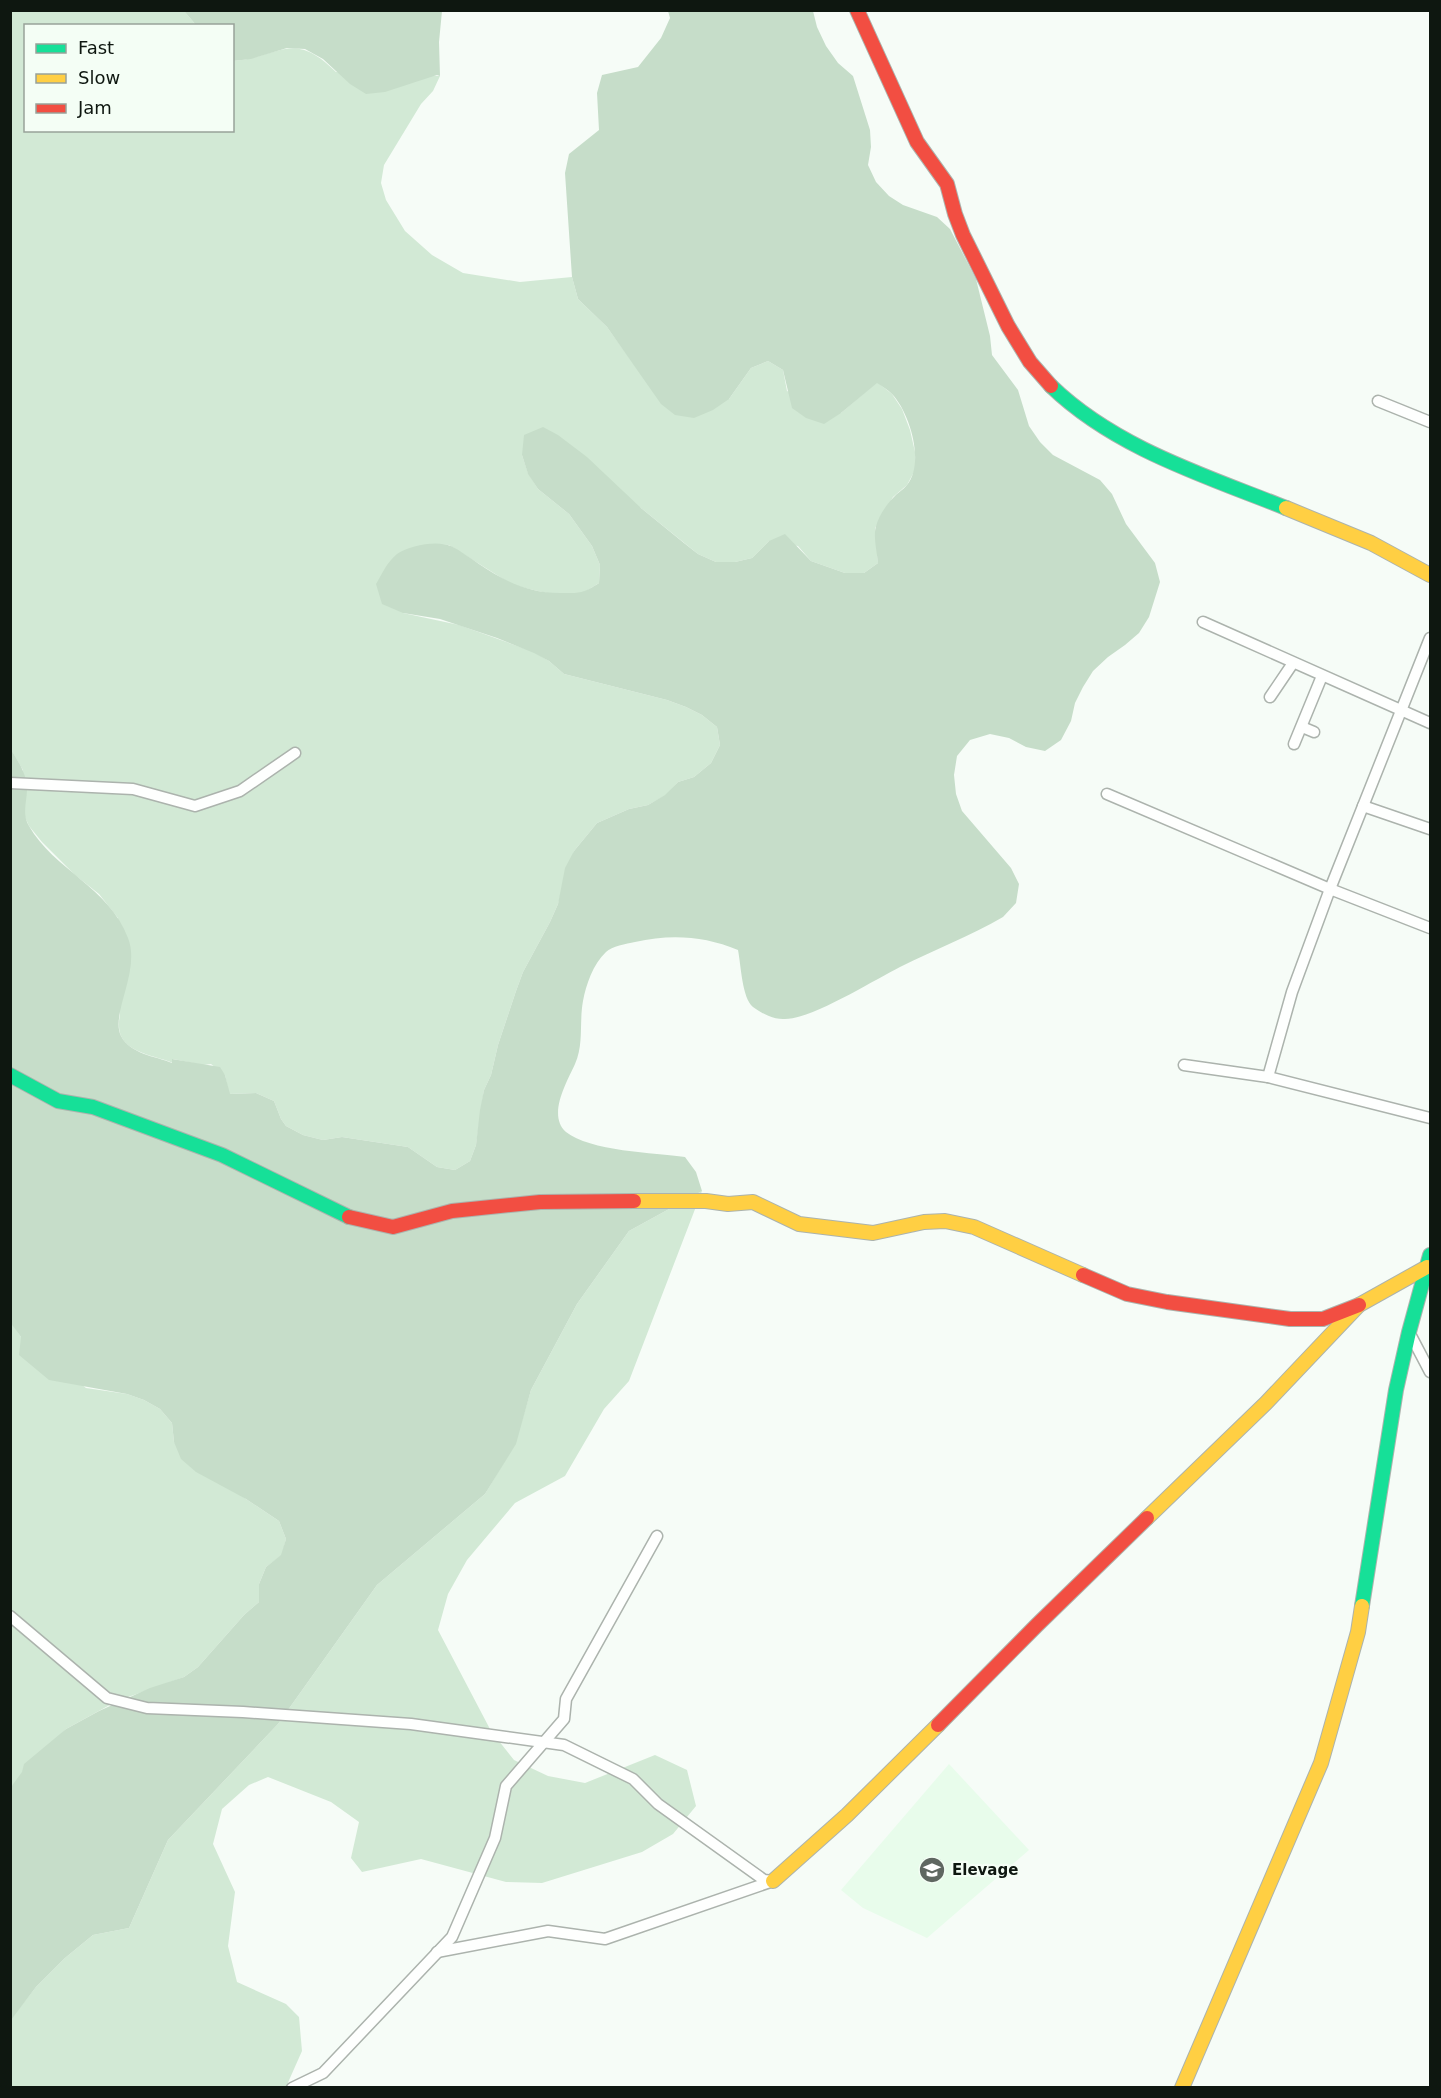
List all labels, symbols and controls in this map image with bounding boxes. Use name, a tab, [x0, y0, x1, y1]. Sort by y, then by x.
legend	[24, 24, 234, 132]
text: Fast	[78, 37, 114, 58]
text: Slow	[78, 67, 120, 88]
text: Jam	[77, 97, 112, 118]
school or university icon: Elevage	[917, 1855, 947, 1885]
place label: Elevage	[952, 1861, 1018, 1879]

